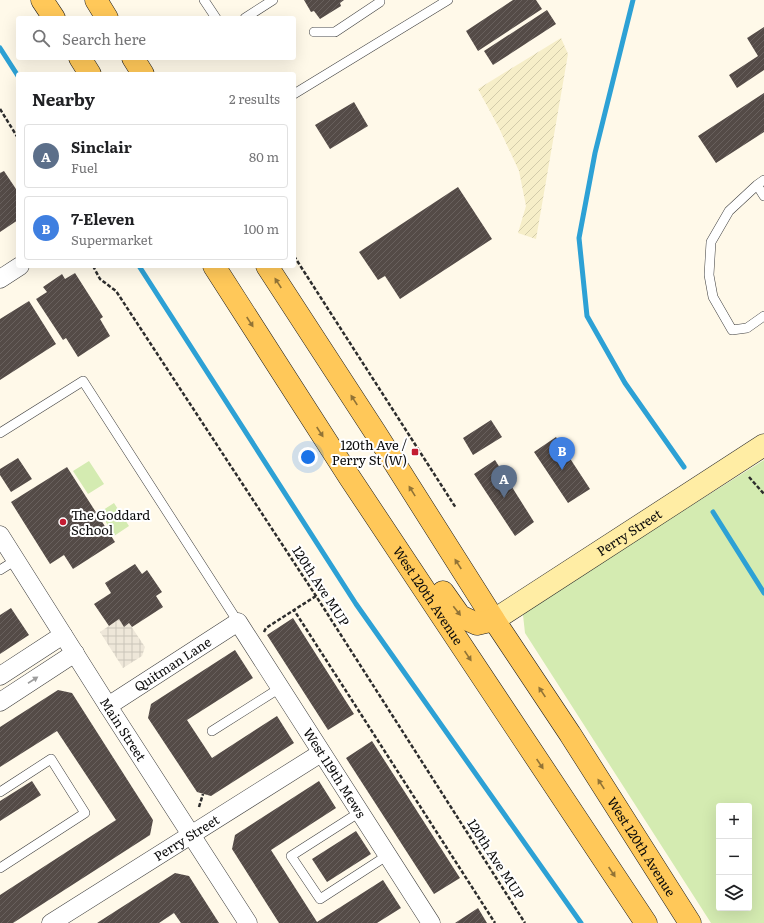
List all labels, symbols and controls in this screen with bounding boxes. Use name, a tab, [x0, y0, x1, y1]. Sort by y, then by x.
search box	[16, 16, 296, 60]
icon: search	[30, 27, 52, 49]
text: Search here	[62, 27, 146, 50]
text: Nearby	[32, 86, 95, 111]
text: 2 results	[229, 89, 280, 108]
text: Sinclair	[71, 135, 132, 158]
text: A	[41, 147, 51, 166]
text: 80 m	[249, 147, 279, 166]
text: Fuel	[71, 158, 98, 177]
text: 7-Eleven	[71, 207, 135, 230]
text: B	[42, 219, 50, 238]
text: 100 m	[243, 219, 279, 238]
text: Supermarket	[71, 230, 153, 249]
one-way arrow	[274, 278, 282, 288]
one-way arrow	[246, 317, 254, 328]
one-way arrow	[350, 395, 358, 405]
one-way arrow	[317, 426, 324, 438]
place label: 120th Ave / Perry St (W)	[332, 435, 407, 469]
pin: B	[549, 437, 575, 470]
your location	[298, 447, 318, 467]
marker: 120th Ave / Perry St (W)	[410, 447, 420, 457]
pin: A	[491, 465, 517, 498]
one-way arrow	[408, 486, 416, 496]
street label: Perry Street	[593, 503, 666, 560]
place label: The Goddard School	[71, 505, 150, 539]
marker: The Goddard School	[58, 517, 68, 527]
street label: 120th Ave MUP	[288, 542, 355, 630]
street label: West 120th Avenue	[389, 542, 468, 648]
one-way arrow	[455, 558, 462, 570]
one-way arrow	[453, 606, 461, 617]
street label: Quitman Lane	[130, 632, 215, 696]
one-way arrow	[464, 651, 472, 661]
one-way arrow	[27, 677, 39, 684]
one-way arrow	[538, 686, 546, 697]
street label: Main Street	[96, 693, 152, 765]
street label: West 119th Mews	[299, 724, 371, 821]
one-way arrow	[536, 759, 544, 769]
one-way arrow	[598, 778, 605, 790]
street label: West 120th Avenue	[603, 793, 681, 900]
map controls	[716, 803, 752, 911]
button: +	[716, 803, 752, 839]
street label: Perry Street	[150, 809, 223, 865]
street label: 120th Ave MUP	[463, 815, 530, 903]
button: −	[716, 839, 752, 875]
one-way arrow	[608, 867, 616, 877]
button: layers	[716, 875, 752, 911]

